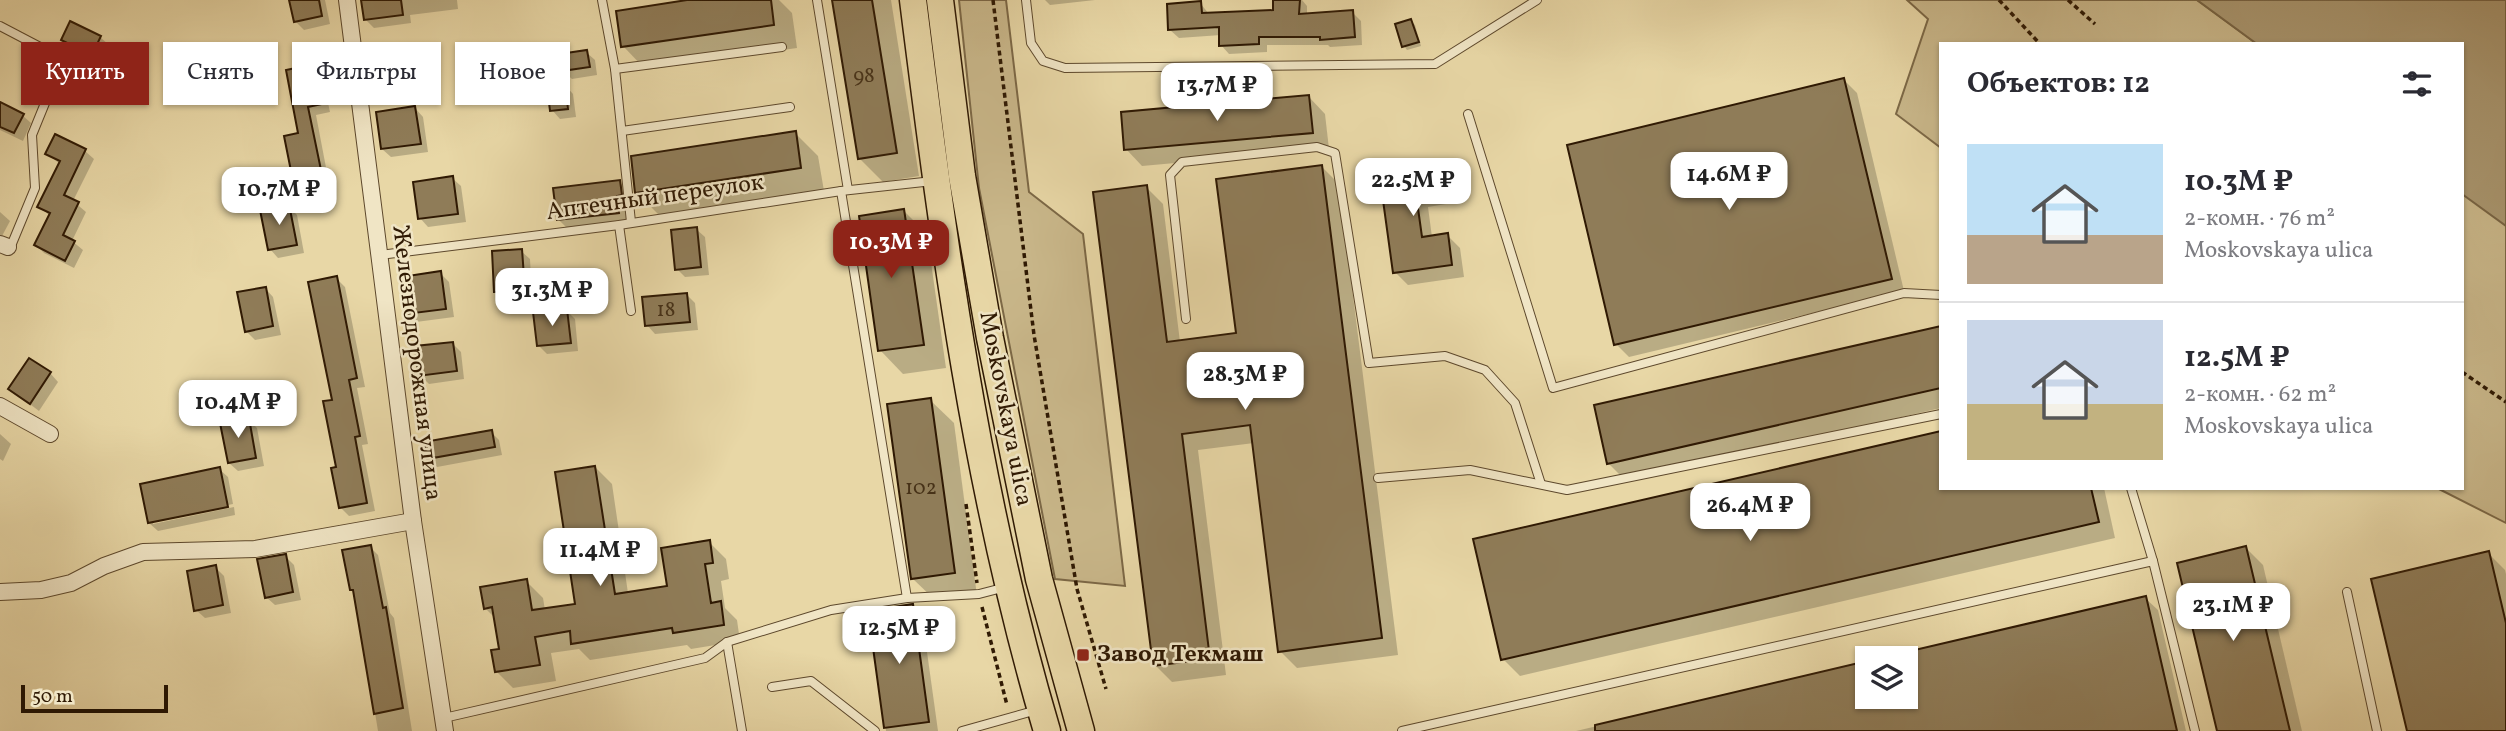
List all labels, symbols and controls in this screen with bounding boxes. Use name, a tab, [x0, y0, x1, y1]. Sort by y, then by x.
chip: Купить	[21, 42, 149, 105]
chip: Снять	[163, 42, 278, 105]
chip: Фильтры	[292, 42, 441, 105]
chip: Новое	[455, 42, 570, 105]
house number: 98	[853, 62, 875, 91]
text: Объектов: 12	[1967, 63, 2150, 105]
pin: 13.7M ₽	[1152, 64, 1282, 123]
icon: filters	[2398, 65, 2436, 103]
text: 13.7M ₽	[1177, 70, 1257, 102]
pin: 14.6M ₽	[1664, 152, 1794, 212]
pin: 22.5M ₽	[1348, 158, 1478, 218]
text: 14.6M ₽	[1687, 159, 1771, 191]
text: 10.3M ₽	[2184, 161, 2293, 203]
text: 22.5M ₽	[1371, 165, 1455, 197]
street label: Аптечный переулок	[544, 166, 766, 230]
pin: 10.7M ₽	[214, 168, 344, 227]
icon: home	[2023, 172, 2107, 256]
text: 10.7M ₽	[238, 174, 320, 206]
text: 2-комн. · 76 m²	[2184, 203, 2335, 235]
pin: 10.3M ₽	[826, 220, 956, 280]
street label: Железнодорожная улица	[382, 223, 450, 503]
text: 10.3M ₽	[849, 227, 933, 259]
text: Moskovskaya ulica	[2184, 235, 2374, 267]
pin: 31.3M ₽	[487, 268, 617, 328]
text: 31.3M ₽	[511, 275, 593, 307]
house number: 18	[657, 296, 675, 325]
street label: Moskovskaya ulica	[969, 309, 1041, 509]
text: 12.5M ₽	[2184, 337, 2290, 379]
icon: home	[2023, 348, 2107, 432]
pin: 28.3M ₽	[1180, 352, 1310, 412]
text: 28.3M ₽	[1203, 359, 1287, 391]
text: 2-комн. · 62 m²	[2184, 379, 2336, 411]
pin: 10.4M ₽	[173, 380, 303, 440]
text: 10.4M ₽	[195, 387, 281, 419]
text: Moskovskaya ulica	[2184, 411, 2374, 443]
house number: 102	[905, 474, 937, 503]
pin: 26.4M ₽	[1685, 484, 1815, 543]
text: 26.4M ₽	[1706, 490, 1794, 522]
pin: 11.4M ₽	[535, 528, 665, 588]
text: 11.4M ₽	[559, 535, 641, 567]
pin: 23.1M ₽	[2168, 584, 2298, 643]
text: 23.1M ₽	[2192, 590, 2274, 622]
pin: 12.5M ₽	[834, 606, 964, 666]
text: 12.5M ₽	[858, 613, 940, 645]
place label: Завод Текмаш	[1097, 638, 1264, 672]
map controls	[1855, 646, 1918, 709]
button: layers	[1855, 646, 1918, 709]
marker: Завод Текмаш	[1075, 647, 1091, 663]
scale bar	[21, 682, 168, 714]
text: 50 m	[32, 684, 73, 710]

